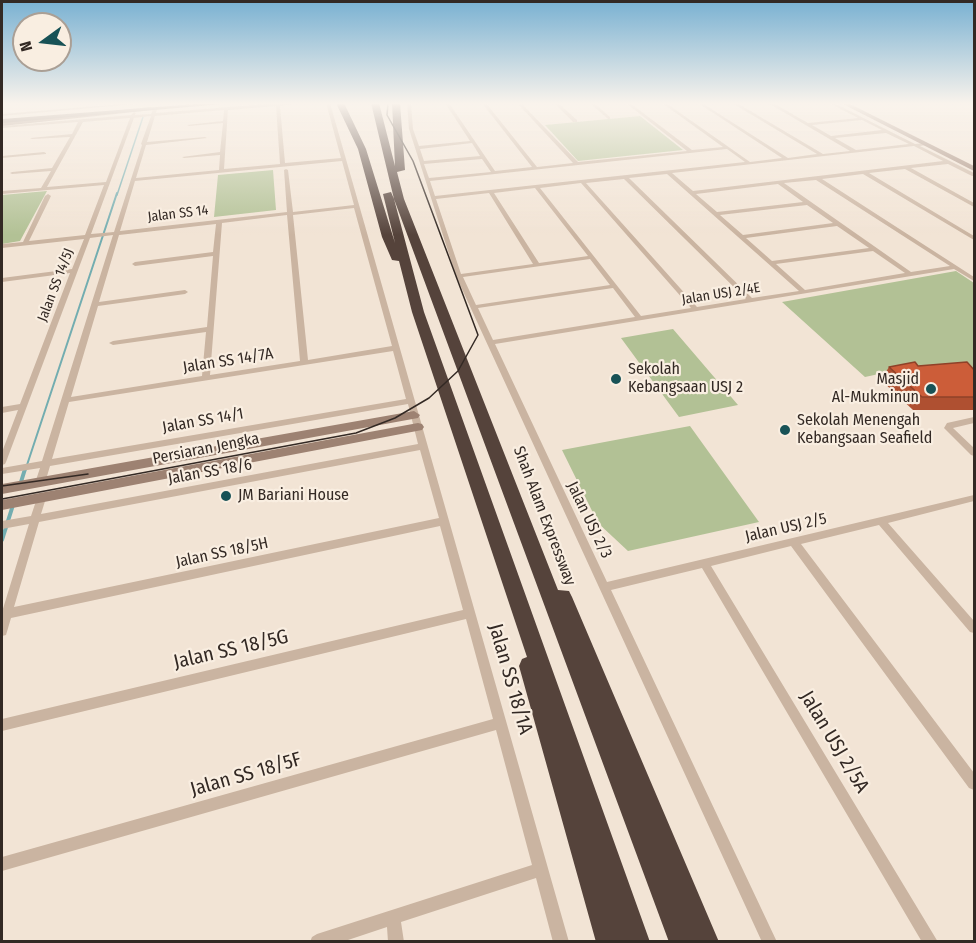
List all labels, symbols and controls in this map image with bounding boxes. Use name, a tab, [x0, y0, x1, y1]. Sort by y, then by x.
north arrow	[12, 12, 72, 72]
text: N	[16, 39, 36, 53]
street label: Jalan SS 14	[147, 202, 209, 226]
street label: Jalan SS 14/5J	[34, 246, 78, 324]
street label: Jalan USJ 2/4E	[681, 280, 761, 308]
street label: Jalan SS 14/7A	[181, 344, 275, 378]
place label: Sekolah Kebangsaan USJ 2	[628, 360, 743, 398]
place label: Masjid Al-Mukminun	[832, 370, 919, 408]
marker: Sekolah Kebangsaan USJ 2	[609, 372, 623, 386]
marker: Masjid Al-Mukminun	[924, 382, 938, 396]
street label: Jalan SS 14/1	[161, 404, 245, 438]
place label: Sekolah Menengah Kebangsaan Seafield	[797, 411, 932, 449]
marker: Sekolah Menengah Kebangsaan Seafield	[778, 423, 792, 437]
street label: Persiaran Jengka	[151, 429, 261, 469]
street label: Shah Alam Expressway	[509, 444, 579, 588]
street label: Jalan SS 18/6	[167, 455, 253, 489]
street label: Jalan USJ 2/3	[562, 479, 616, 561]
place label: JM Bariani House	[238, 486, 349, 506]
marker: JM Bariani House	[219, 489, 233, 503]
street label: Jalan USJ 2/5	[743, 509, 829, 547]
street label: Jalan SS 18/5H	[174, 534, 270, 572]
street label: Jalan SS 18/1A	[483, 621, 537, 737]
street label: Jalan SS 18/5G	[171, 625, 291, 675]
street label: Jalan USJ 2/5A	[794, 687, 874, 797]
street label: Jalan SS 18/5F	[188, 748, 304, 802]

